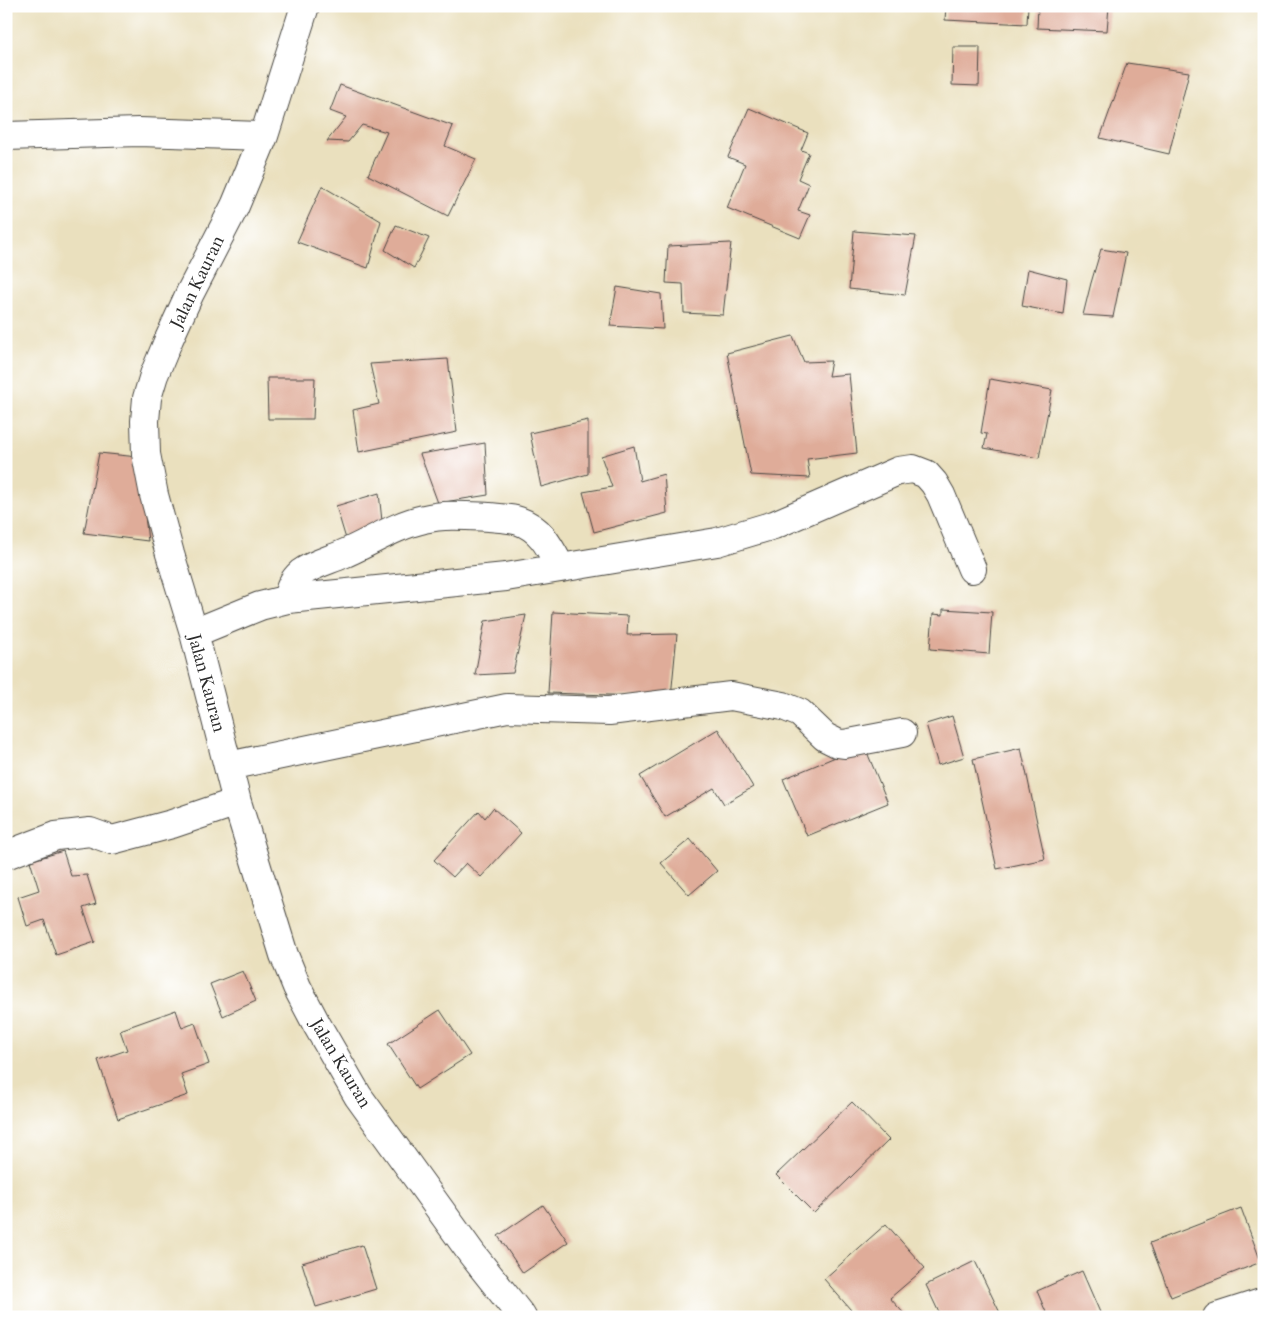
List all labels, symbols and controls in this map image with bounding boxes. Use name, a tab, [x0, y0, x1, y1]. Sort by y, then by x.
street label: Jalan Kauran	[165, 232, 229, 334]
street label: Jalan Kauran	[183, 630, 230, 735]
street label: Jalan Kauran	[305, 1013, 376, 1112]

